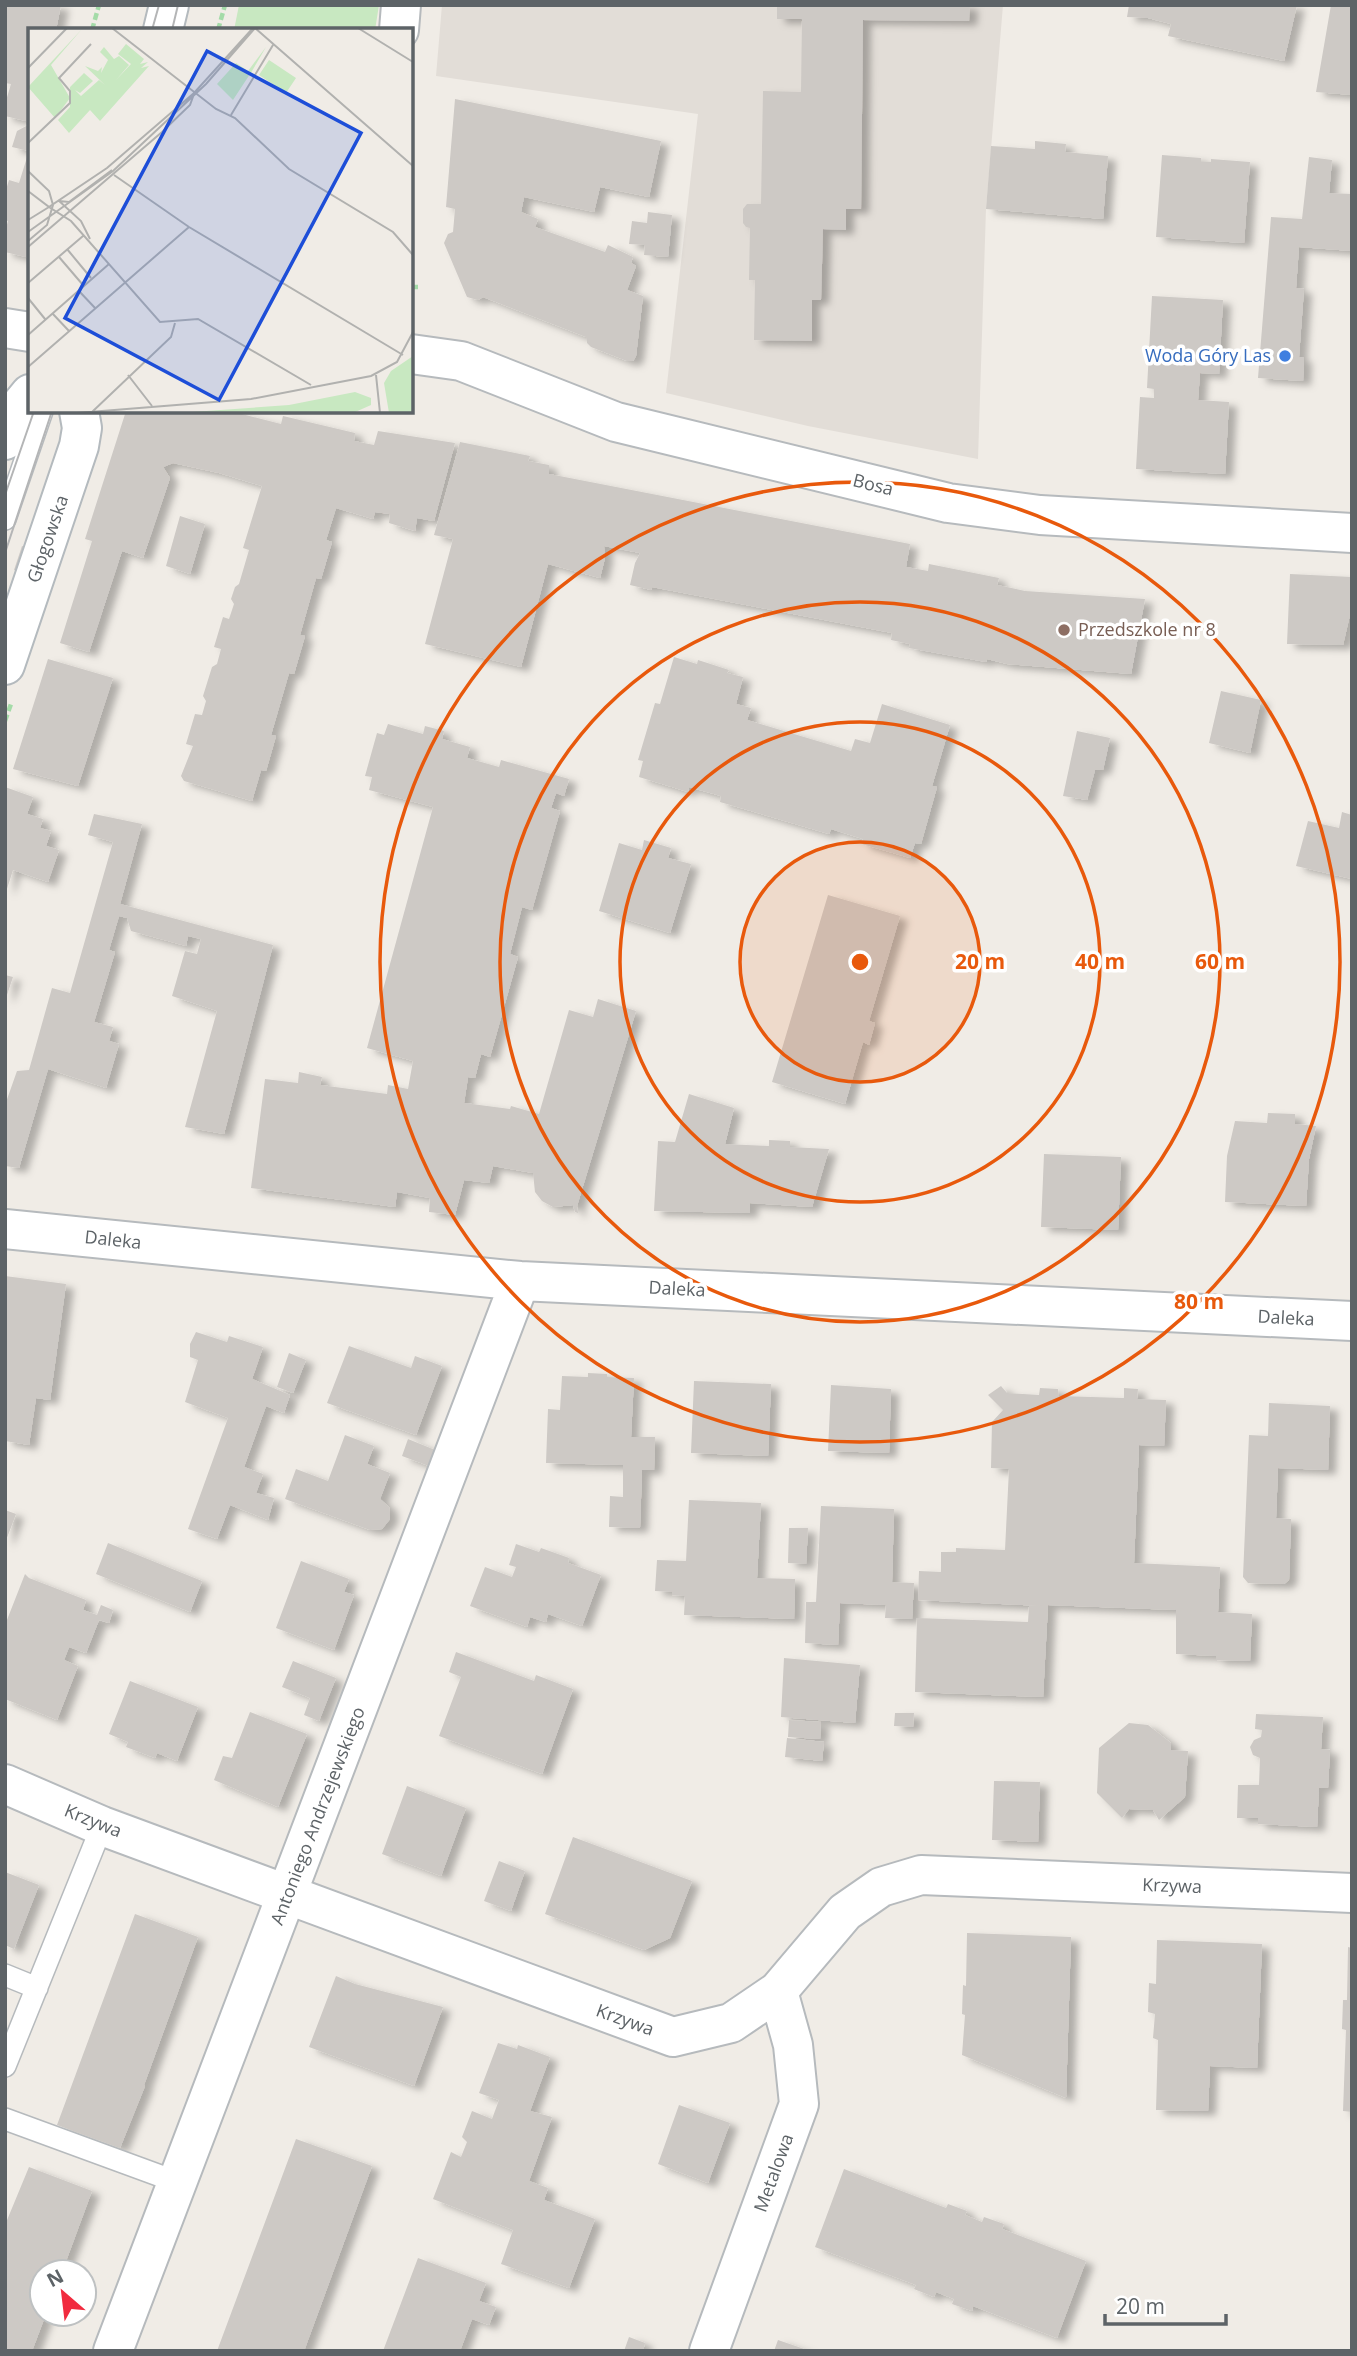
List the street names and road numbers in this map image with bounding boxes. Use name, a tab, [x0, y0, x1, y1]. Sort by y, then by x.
street label: Bosa	[850, 467, 896, 501]
street label: Głogowska	[21, 492, 73, 586]
street label: Daleka	[83, 1224, 143, 1254]
street label: Daleka	[648, 1275, 706, 1301]
street label: Daleka	[1257, 1304, 1315, 1330]
street label: Antoniego Andrzejewskiego	[264, 1703, 370, 1928]
street label: Krzywa	[61, 1798, 126, 1842]
street label: Krzywa	[1142, 1872, 1202, 1898]
street label: Krzywa	[593, 1998, 658, 2041]
street label: Metalowa	[748, 2130, 798, 2215]

